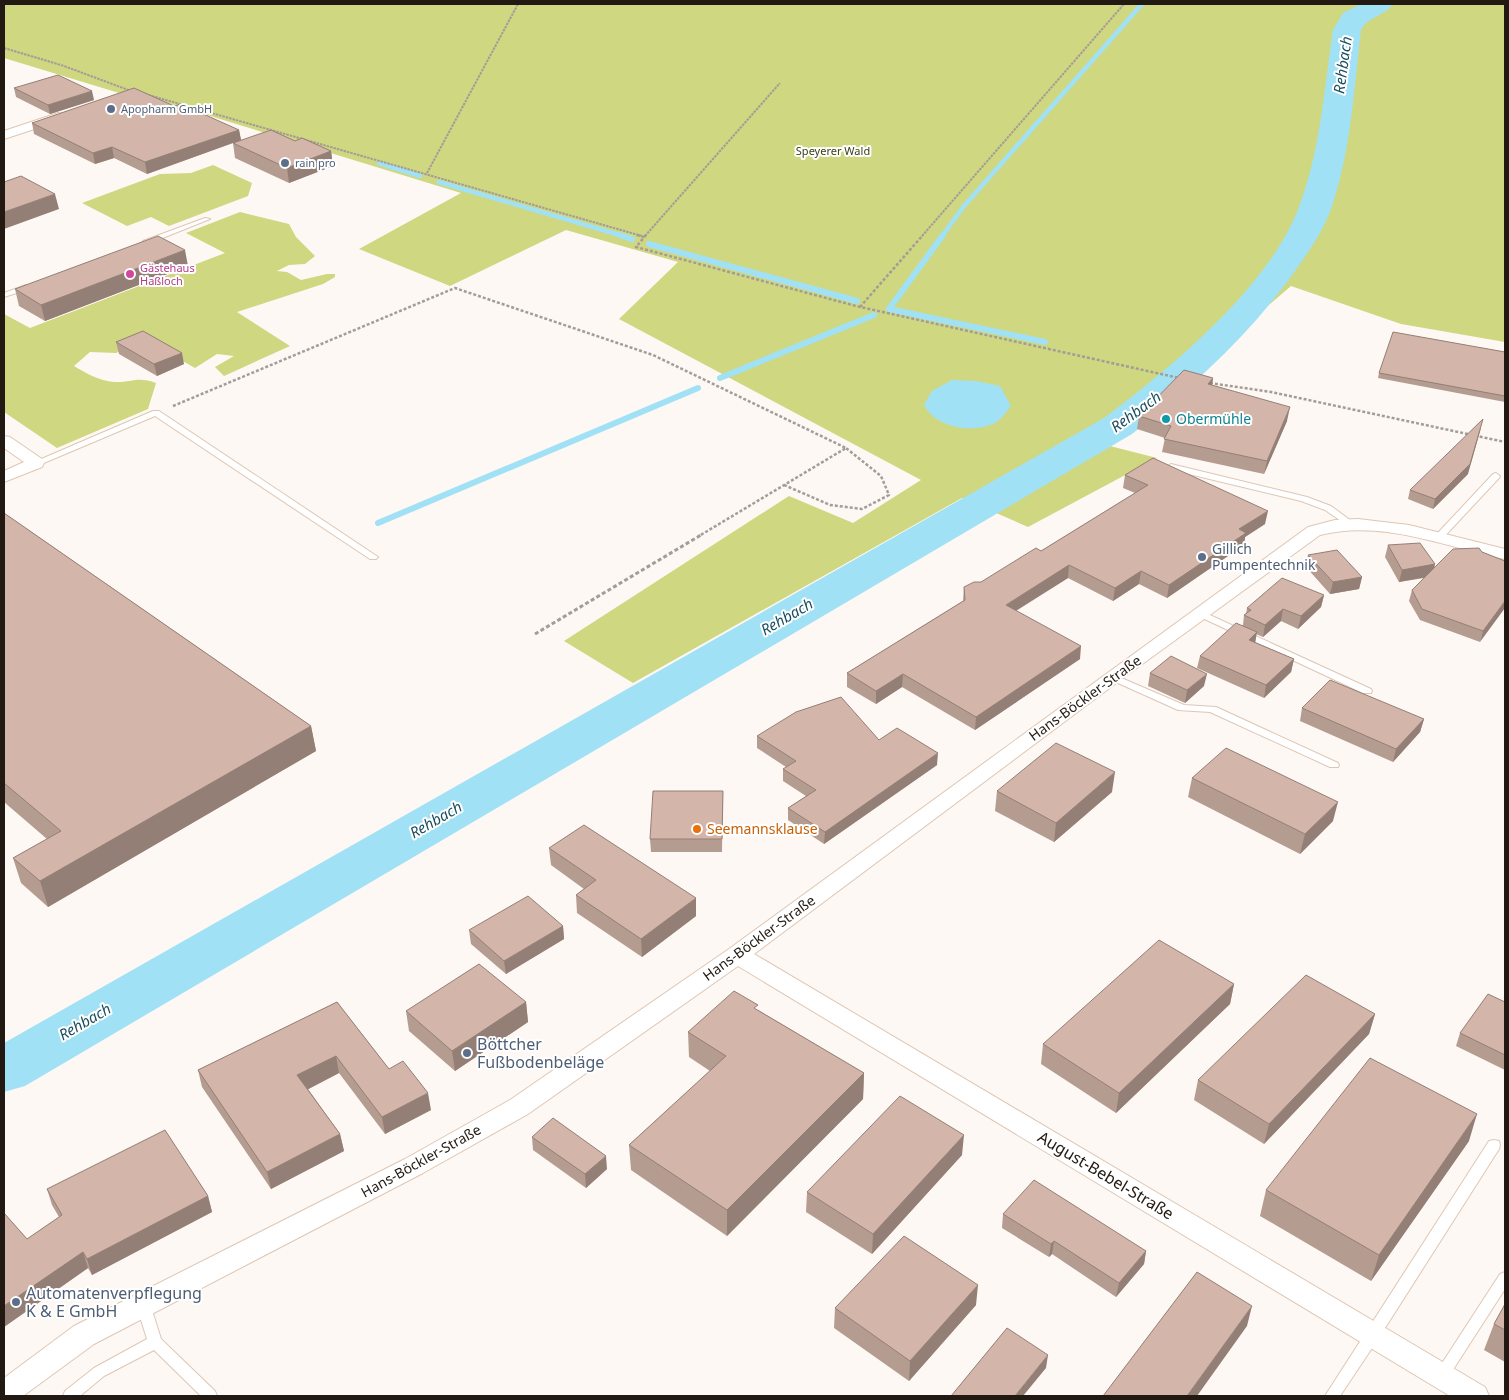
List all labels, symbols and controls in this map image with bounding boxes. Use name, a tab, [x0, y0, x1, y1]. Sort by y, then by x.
water label: Rehbach	[1328, 35, 1356, 95]
place label: Apopharm GmbH	[121, 101, 212, 116]
marker: Apopharm GmbH	[105, 103, 117, 115]
park label: Speyerer Wald	[796, 143, 870, 158]
place label: rain pro	[295, 155, 336, 170]
marker: rain pro	[279, 157, 291, 169]
place label: Gästehaus Haßloch	[140, 260, 195, 288]
marker: Gästehaus Haßloch	[124, 268, 136, 280]
water label: Rehbach	[1106, 386, 1165, 436]
place label: Obermühle	[1176, 409, 1251, 428]
marker: Obermühle	[1160, 413, 1172, 425]
place label: Gillich Pumpentechnik	[1212, 539, 1316, 574]
marker: Gillich Pumpentechnik	[1196, 551, 1208, 563]
water label: Rehbach	[757, 593, 816, 639]
street label: Hans-Böckler-Straße	[1025, 650, 1145, 745]
water label: Rehbach	[406, 796, 465, 842]
place label: Seemannsklause	[707, 819, 818, 838]
marker: Seemannsklause	[691, 823, 703, 835]
street label: Hans-Böckler-Straße	[699, 890, 819, 985]
water label: Rehbach	[55, 998, 114, 1044]
place label: Böttcher Fußbodenbeläge	[477, 1033, 604, 1073]
marker: Böttcher Fußbodenbeläge	[461, 1047, 473, 1059]
street label: Hans-Böckler-Straße	[357, 1120, 484, 1201]
street label: August-Bebel-Straße	[1034, 1126, 1178, 1224]
place label: Automatenverpflegung K & E GmbH	[26, 1282, 202, 1322]
marker: Automatenverpflegung K & E GmbH	[10, 1296, 22, 1308]

